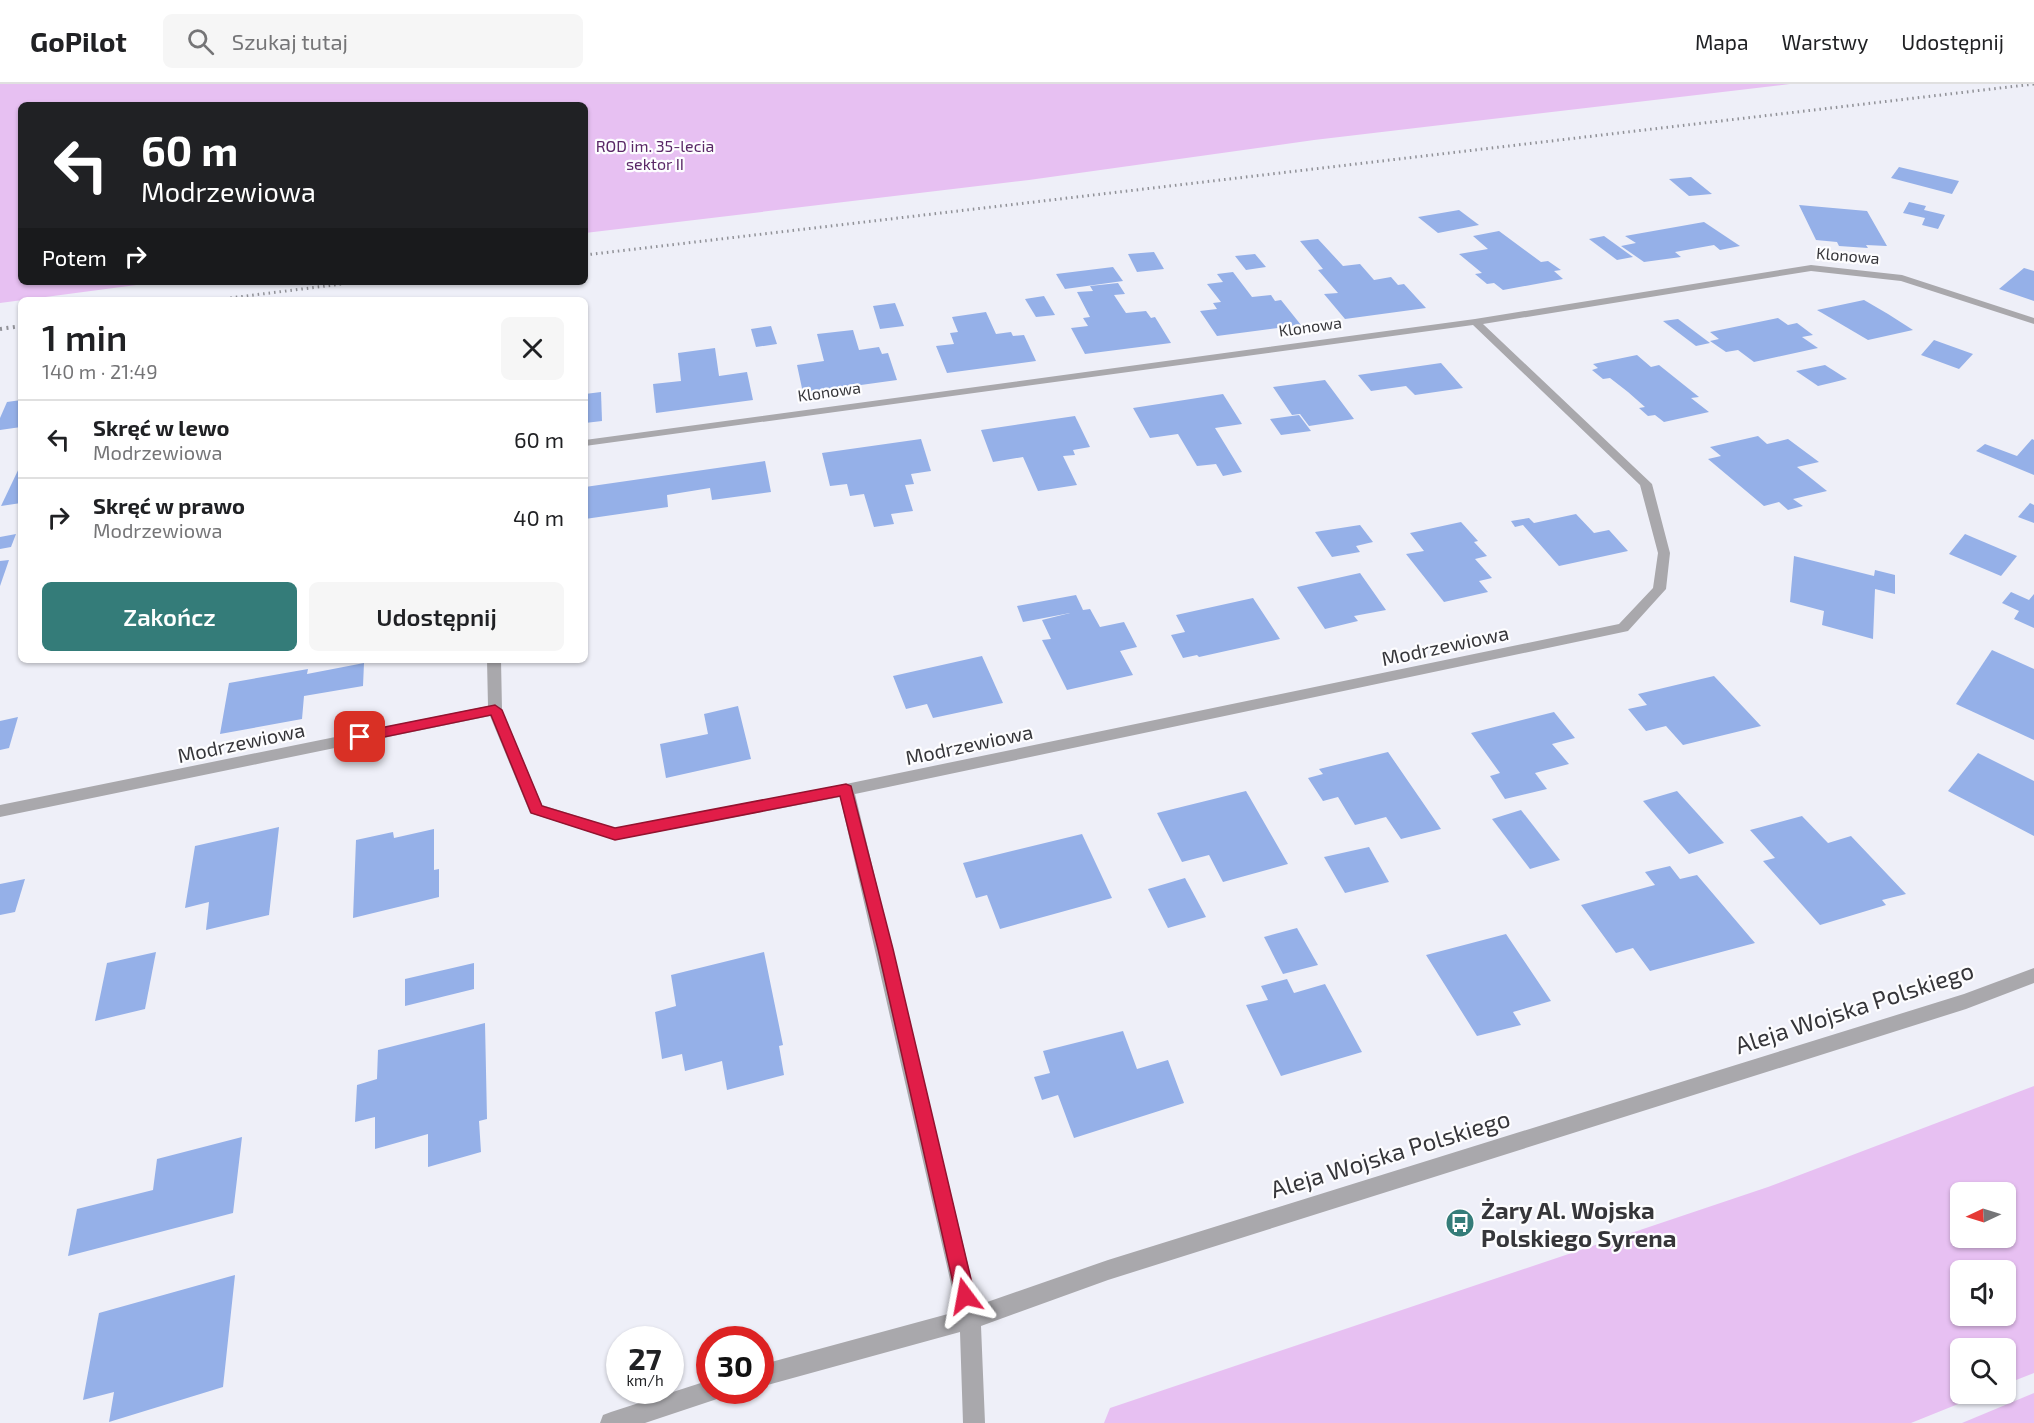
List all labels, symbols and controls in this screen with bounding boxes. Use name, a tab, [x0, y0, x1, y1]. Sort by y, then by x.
search box	[163, 14, 583, 68]
text: GoPilot	[30, 24, 127, 58]
icon: search	[184, 25, 217, 58]
text: Szukaj tutaj	[232, 28, 348, 54]
text: Mapa	[1695, 29, 1749, 54]
text: Warstwy	[1782, 29, 1868, 54]
text: Udostępnij	[1901, 29, 2004, 54]
text: 60 m	[141, 124, 238, 174]
icon: left	[42, 126, 120, 204]
park label: ROD im. 35-lecia sektor II	[596, 136, 714, 173]
text: Modrzewiowa	[141, 175, 316, 207]
icon: right	[119, 240, 152, 273]
street label: Klonowa	[1816, 243, 1880, 267]
text: Potem	[42, 244, 107, 270]
street label: Klonowa	[1277, 312, 1343, 340]
text: 1 min	[42, 315, 127, 358]
button: close	[501, 317, 564, 380]
text: 140 m · 21:49	[42, 359, 158, 383]
street label: Klonowa	[796, 377, 862, 405]
text: Skręć w lewo	[93, 414, 230, 440]
icon: left	[42, 423, 75, 456]
text: 60 m	[514, 426, 564, 452]
text: Modrzewiowa	[93, 440, 222, 464]
text: Skręć w prawo	[93, 492, 245, 518]
icon: right	[42, 501, 75, 534]
text: 40 m	[513, 504, 564, 530]
text: Modrzewiowa	[93, 518, 222, 542]
button: Zakończ	[42, 582, 297, 651]
button: Udostępnij	[309, 582, 564, 651]
street label: Modrzewiowa	[1379, 620, 1511, 670]
pin	[334, 711, 385, 762]
street label: Modrzewiowa	[175, 717, 307, 767]
street label: Modrzewiowa	[903, 719, 1035, 769]
icon: arrive	[343, 720, 376, 753]
street label: Aleja Wojska Polskiego	[1731, 955, 1977, 1059]
street label: Aleja Wojska Polskiego	[1267, 1103, 1513, 1203]
north arrow	[1950, 1182, 2016, 1248]
map controls	[1950, 1182, 2016, 1404]
place label: Żary Al. Wojska Polskiego Syrena	[1481, 1195, 1676, 1252]
bus stop icon: Żary Al. Wojska Polskiego Syrena	[1444, 1207, 1476, 1239]
button: sound	[1950, 1260, 2016, 1326]
position arrow	[933, 1264, 997, 1328]
speed limit sign: 30	[696, 1326, 774, 1404]
button: search	[1950, 1338, 2016, 1404]
text: 27	[628, 1340, 662, 1376]
text: km/h	[626, 1371, 664, 1389]

